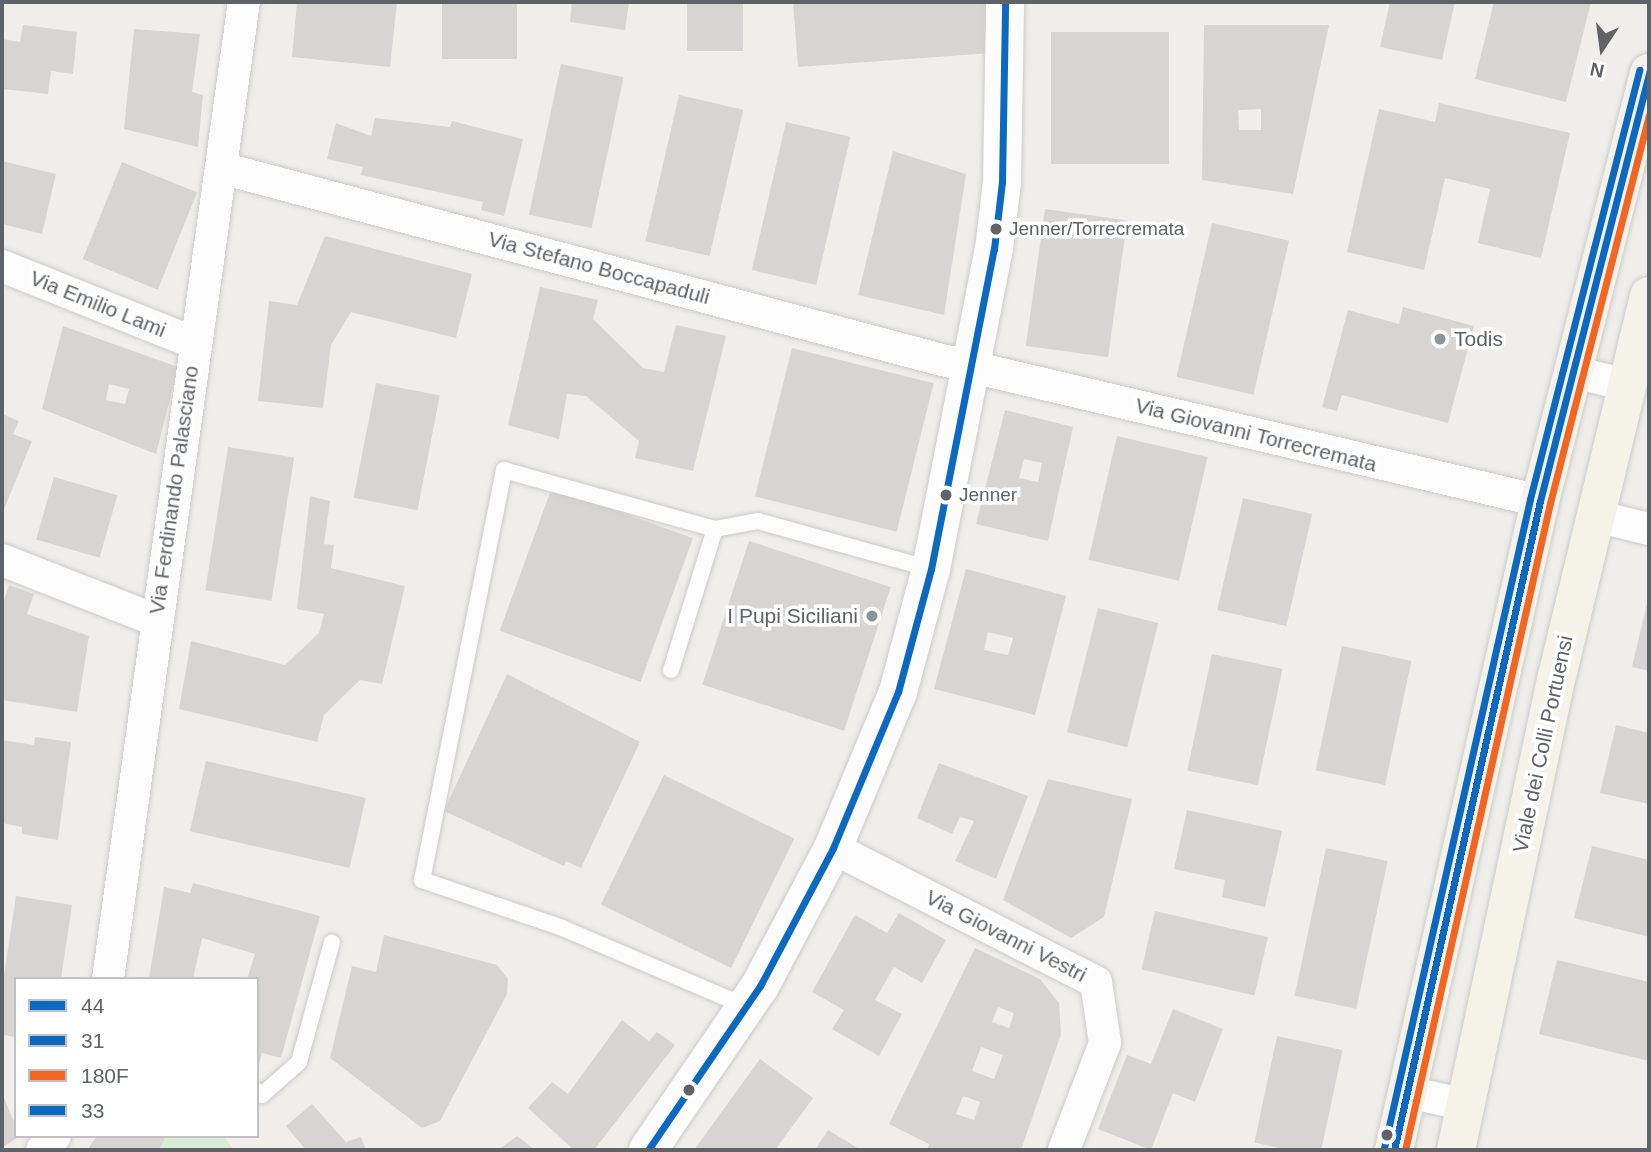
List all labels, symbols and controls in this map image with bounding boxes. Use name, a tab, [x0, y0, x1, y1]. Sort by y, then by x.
north arrow	[1567, 14, 1637, 84]
text: N	[1588, 58, 1606, 82]
place label: Jenner/Torrecremata	[1009, 218, 1184, 240]
marker: Jenner/Torrecremata	[989, 222, 1003, 236]
street label: Via Stefano Boccapaduli	[485, 226, 713, 310]
street label: Via Emilio Lami	[26, 265, 170, 343]
place label: Todis	[1454, 326, 1503, 352]
marker: Todis	[1432, 331, 1448, 347]
street label: Via Ferdinando Palasciano	[144, 364, 204, 616]
street label: Via Giovanni Torrecremata	[1133, 393, 1379, 477]
place label: Jenner	[959, 484, 1017, 506]
marker: Jenner	[939, 488, 953, 502]
place label: I Pupi Siciliani	[727, 603, 858, 629]
marker: I Pupi Siciliani	[864, 608, 880, 624]
street label: Viale dei Colli Portuensi	[1508, 633, 1578, 855]
street label: Via Giovanni Vestri	[921, 885, 1091, 987]
legend	[14, 977, 259, 1138]
text: 44	[81, 994, 104, 1017]
text: 31	[81, 1029, 104, 1052]
text: 180F	[81, 1064, 129, 1087]
unlabelled marker	[682, 1083, 696, 1097]
text: 33	[81, 1099, 104, 1122]
unlabelled marker	[1380, 1128, 1394, 1142]

